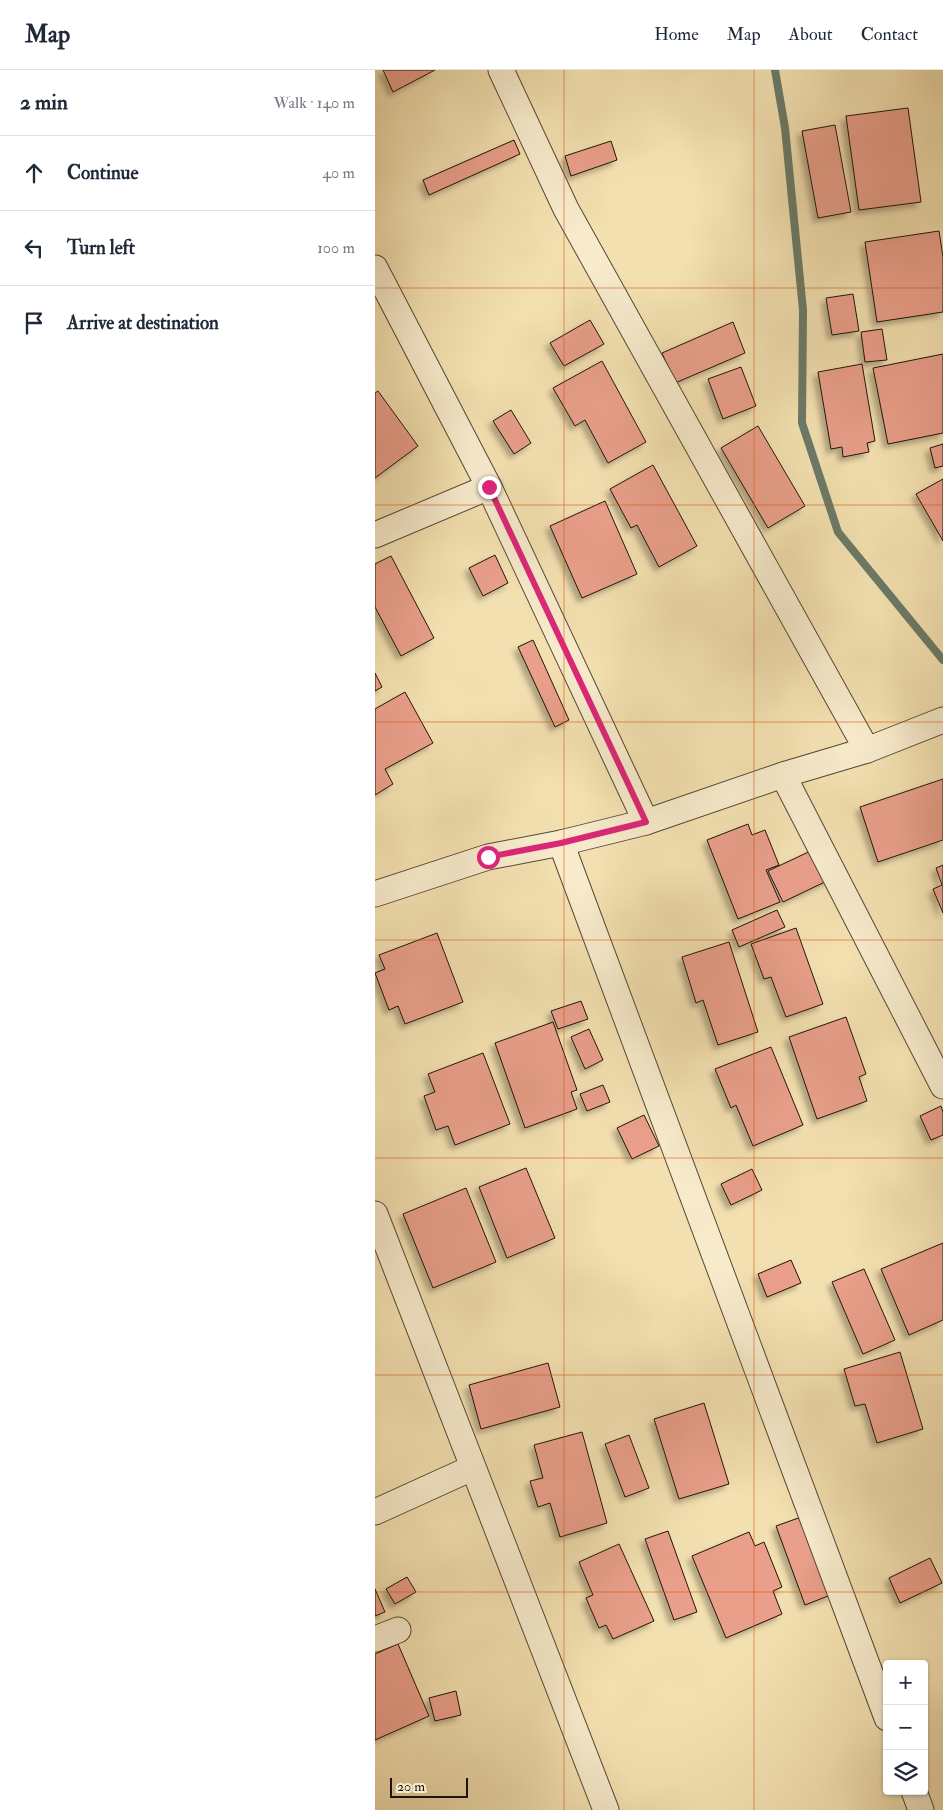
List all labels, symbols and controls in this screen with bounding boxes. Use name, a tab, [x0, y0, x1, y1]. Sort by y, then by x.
text: Map	[25, 19, 70, 50]
text: Home	[654, 23, 699, 46]
text: Map	[727, 23, 761, 46]
text: About	[789, 23, 833, 46]
text: Contact	[861, 23, 918, 46]
text: 2 min	[20, 89, 68, 116]
text: Walk · 140 m	[274, 93, 355, 113]
icon: ahead	[20, 159, 48, 187]
text: Continue	[67, 161, 138, 185]
text: 40 m	[322, 163, 355, 183]
icon: left	[20, 234, 48, 262]
text: Turn left	[67, 236, 135, 260]
text: 100 m	[317, 238, 355, 258]
icon: arrive	[20, 309, 48, 337]
text: Arrive at destination	[67, 311, 219, 335]
route end	[478, 476, 501, 499]
route start	[477, 846, 500, 869]
map controls	[883, 1660, 928, 1795]
button: +	[883, 1660, 928, 1705]
button: −	[883, 1705, 928, 1750]
button: layers	[883, 1750, 928, 1795]
scale bar	[390, 1775, 467, 1798]
text: 20 m	[397, 1778, 425, 1795]

